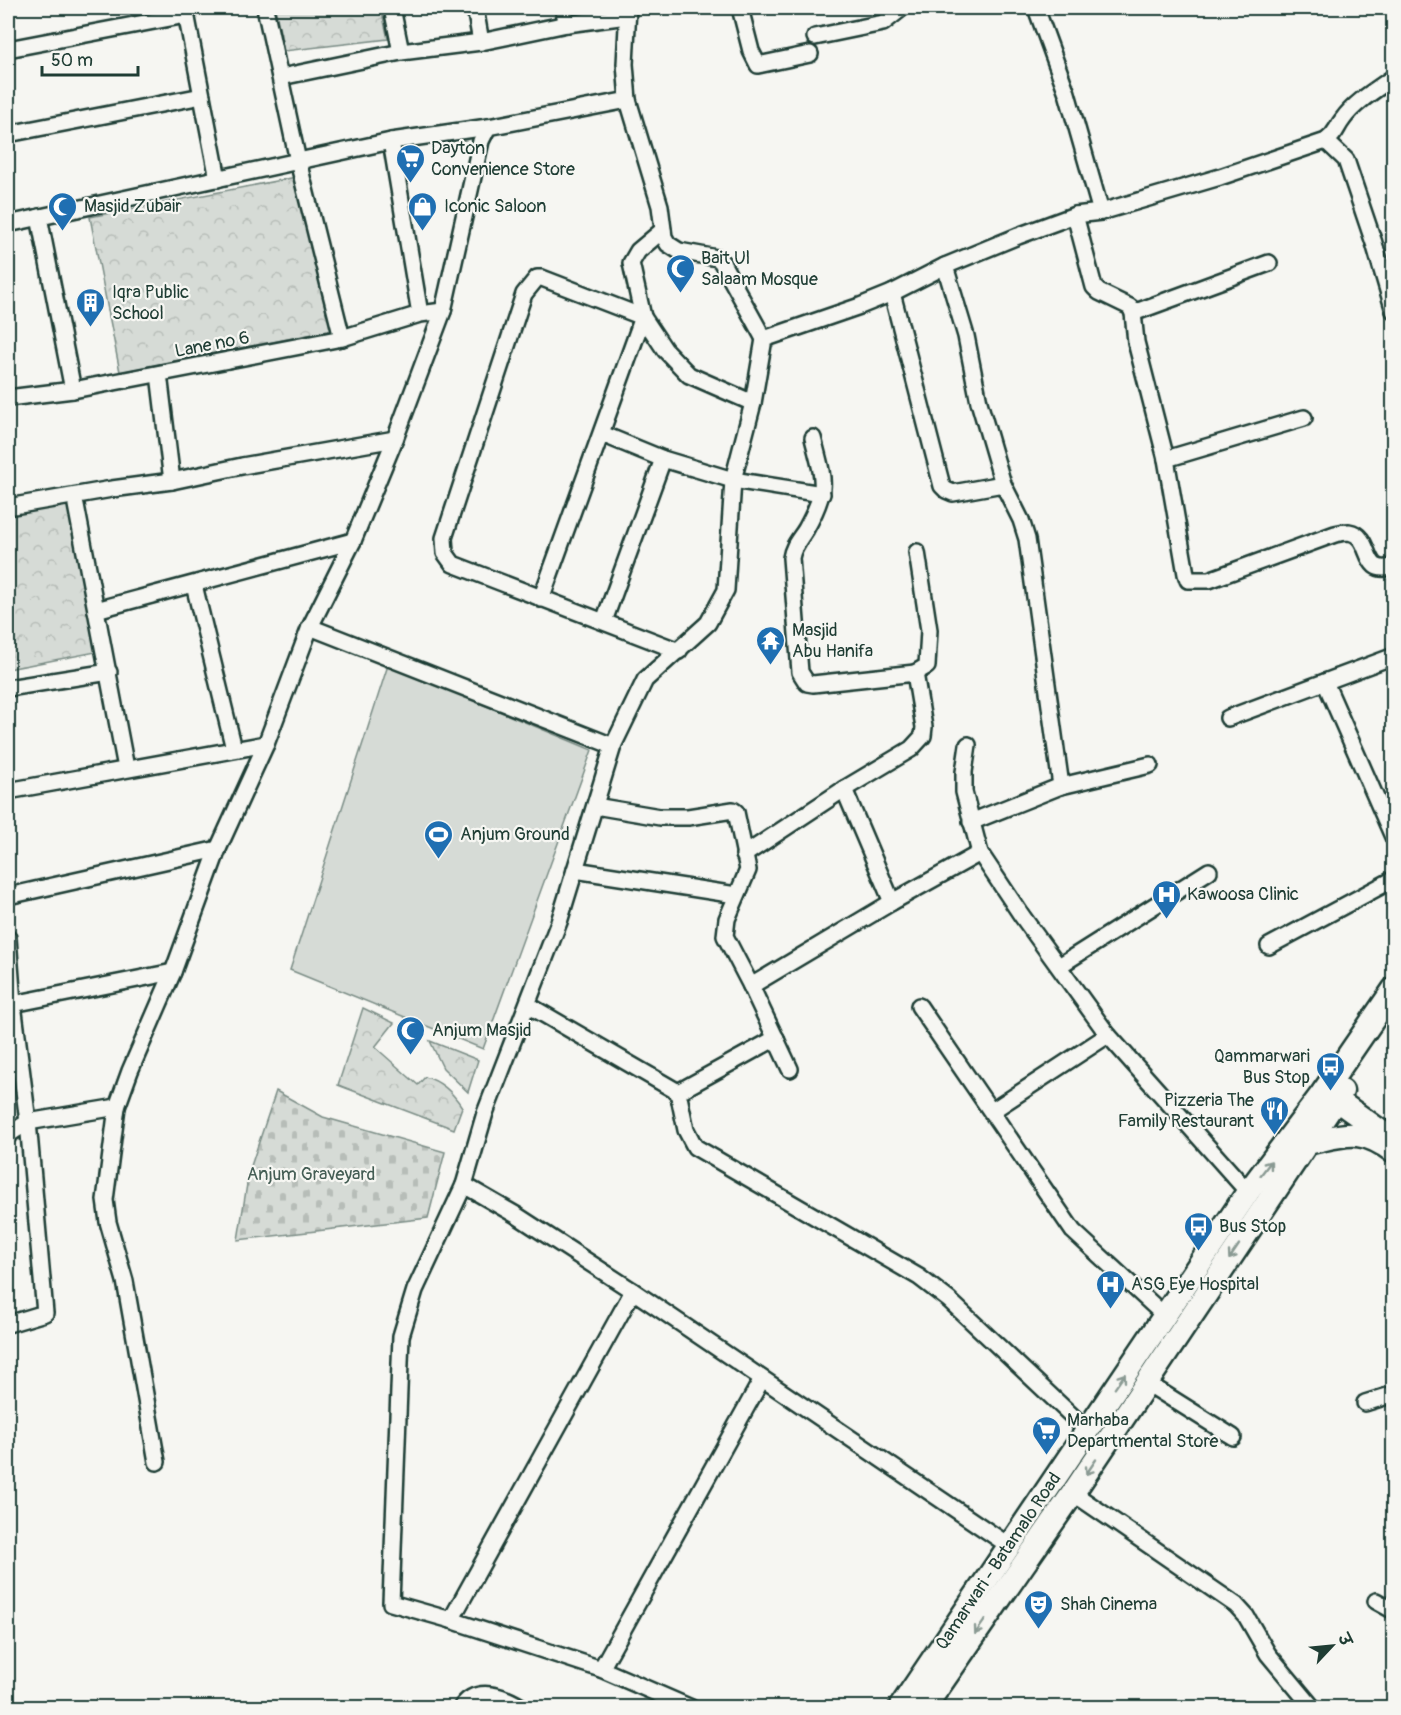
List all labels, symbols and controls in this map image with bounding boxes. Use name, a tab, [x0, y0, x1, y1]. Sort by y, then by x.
scale bar	[42, 39, 138, 77]
text: 50 m	[51, 49, 93, 72]
place label: Dayton Convenience Store	[431, 137, 575, 181]
supermarket icon: Dayton Convenience Store	[394, 142, 426, 184]
mosque icon: Masjid Zubair	[47, 190, 79, 232]
shop icon: Iconic Saloon	[407, 190, 439, 232]
place label: Masjid Zubair	[84, 195, 182, 218]
place label: Iconic Saloon	[444, 195, 547, 218]
place label: Bait Ul Salaam Mosque	[701, 247, 818, 291]
mosque icon: Bait Ul Salaam Mosque	[664, 252, 696, 294]
place label: Iqra Public School	[112, 281, 189, 325]
building icon: Iqra Public School	[75, 286, 107, 328]
street label: Lane no 6	[173, 326, 251, 363]
place label: Masjid Abu Hanifa	[792, 619, 873, 663]
temple icon: Masjid Abu Hanifa	[755, 624, 787, 666]
sports icon: Anjum Ground	[423, 818, 455, 860]
place label: Anjum Ground	[460, 823, 570, 846]
hospital icon: Kawoosa Clinic	[1150, 878, 1182, 920]
place label: Kawoosa Clinic	[1187, 883, 1299, 906]
mosque icon: Anjum Masjid	[395, 1014, 427, 1056]
place label: Anjum Masjid	[432, 1019, 532, 1042]
place label: Qammarwari Bus Stop	[1214, 1045, 1310, 1089]
bus stop icon: Qammarwari Bus Stop	[1315, 1050, 1347, 1092]
place label: Pizzeria The Family Restaurant	[1118, 1089, 1255, 1133]
restaurant icon: Pizzeria The Family Restaurant	[1259, 1094, 1291, 1136]
one-way arrow	[1260, 1160, 1273, 1176]
park label: Anjum Graveyard	[247, 1163, 375, 1186]
bus stop icon: Bus Stop	[1182, 1210, 1214, 1252]
place label: Bus Stop	[1219, 1215, 1286, 1238]
one-way arrow	[1228, 1243, 1240, 1260]
hospital icon: ASG Eye Hospital	[1094, 1268, 1126, 1310]
place label: ASG Eye Hospital	[1131, 1273, 1259, 1296]
one-way arrow	[1114, 1373, 1126, 1389]
place label: Marhaba Departmental Store	[1067, 1409, 1219, 1453]
supermarket icon: Marhaba Departmental Store	[1030, 1414, 1062, 1456]
one-way arrow	[1085, 1458, 1097, 1475]
street label: Qamarwari - Batamalo Road	[930, 1468, 1066, 1654]
theatre icon: Shah Cinema	[1023, 1588, 1055, 1630]
place label: Shah Cinema	[1060, 1593, 1157, 1616]
north arrow	[1302, 1616, 1362, 1676]
one-way arrow	[974, 1618, 986, 1635]
text: उ	[1332, 1629, 1356, 1650]

